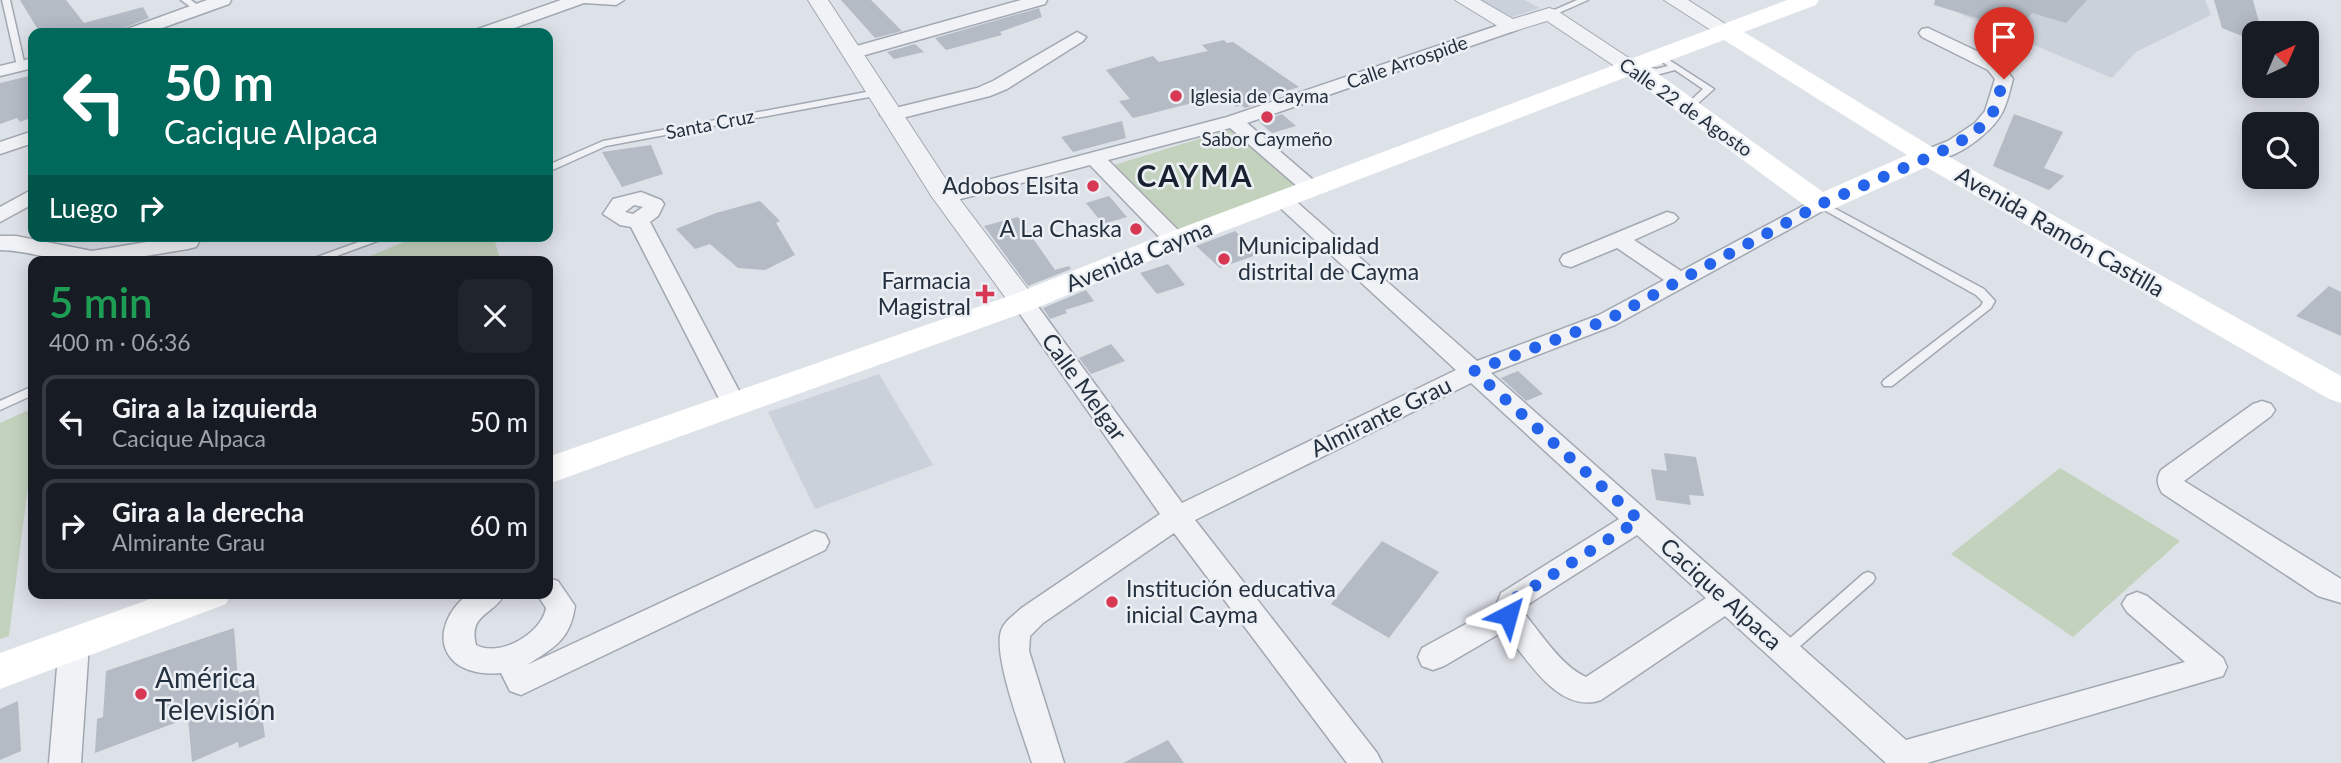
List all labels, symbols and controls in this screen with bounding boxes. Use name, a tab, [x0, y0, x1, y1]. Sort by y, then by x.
pin	[1974, 7, 2034, 79]
icon: arrive	[1985, 18, 2023, 56]
north arrow	[2242, 21, 2319, 98]
map controls	[2242, 21, 2319, 189]
street label: Calle Arrospide	[1343, 30, 1470, 93]
street label: Calle 22 de Agosto	[1615, 52, 1757, 161]
text: 50 m	[164, 53, 274, 111]
icon: left	[49, 56, 140, 147]
place label: Iglesia de Cayma	[1190, 84, 1329, 107]
marker: Iglesia de Cayma	[1168, 88, 1184, 104]
street label: Santa Cruz	[664, 104, 756, 143]
marker: Sabor Caymeño	[1259, 109, 1275, 125]
text: Cacique Alpaca	[164, 112, 378, 151]
button: search	[2242, 112, 2319, 189]
place label: Sabor Caymeño	[1201, 127, 1333, 150]
district label: CAYMA	[1136, 157, 1254, 193]
street label: Avenida Ramón Castilla	[1951, 160, 2170, 302]
place label: Adobos Elsita	[942, 171, 1079, 199]
marker: Adobos Elsita	[1085, 178, 1101, 194]
icon: right	[132, 189, 170, 227]
text: Luego	[49, 192, 118, 224]
street label: Avenida Cayma	[1061, 213, 1216, 297]
place label: A La Chaska	[999, 214, 1122, 242]
marker: A La Chaska	[1128, 221, 1144, 237]
place label: Municipalidad distrital de Cayma	[1238, 231, 1419, 285]
marker: Municipalidad distrital de Cayma	[1216, 251, 1232, 267]
place label: Farmacia Magistral	[878, 266, 971, 320]
text: 5 min	[49, 277, 153, 327]
button: close	[458, 279, 532, 353]
marker: Farmacia Magistral	[977, 286, 993, 302]
street label: Calle Melgar	[1036, 327, 1134, 446]
text: 400 m · 06:36	[49, 328, 191, 356]
street label: Almirante Grau	[1306, 370, 1455, 462]
text: Gira a la izquierda	[112, 392, 318, 424]
icon: left	[53, 403, 91, 441]
text: 50 m	[470, 406, 528, 438]
text: Cacique Alpaca	[112, 424, 266, 452]
text: Gira a la derecha	[112, 496, 304, 528]
icon: right	[53, 507, 91, 545]
text: 60 m	[470, 510, 528, 542]
text: Almirante Grau	[112, 528, 265, 556]
street label: Cacique Alpaca	[1655, 531, 1788, 655]
place label: Institución educativa inicial Cayma	[1126, 574, 1336, 628]
position arrow	[1471, 578, 1545, 652]
marker: Institución educativa inicial Cayma	[1104, 594, 1120, 610]
place label: América Televisión	[155, 660, 276, 726]
marker: América Televisión	[133, 686, 149, 702]

